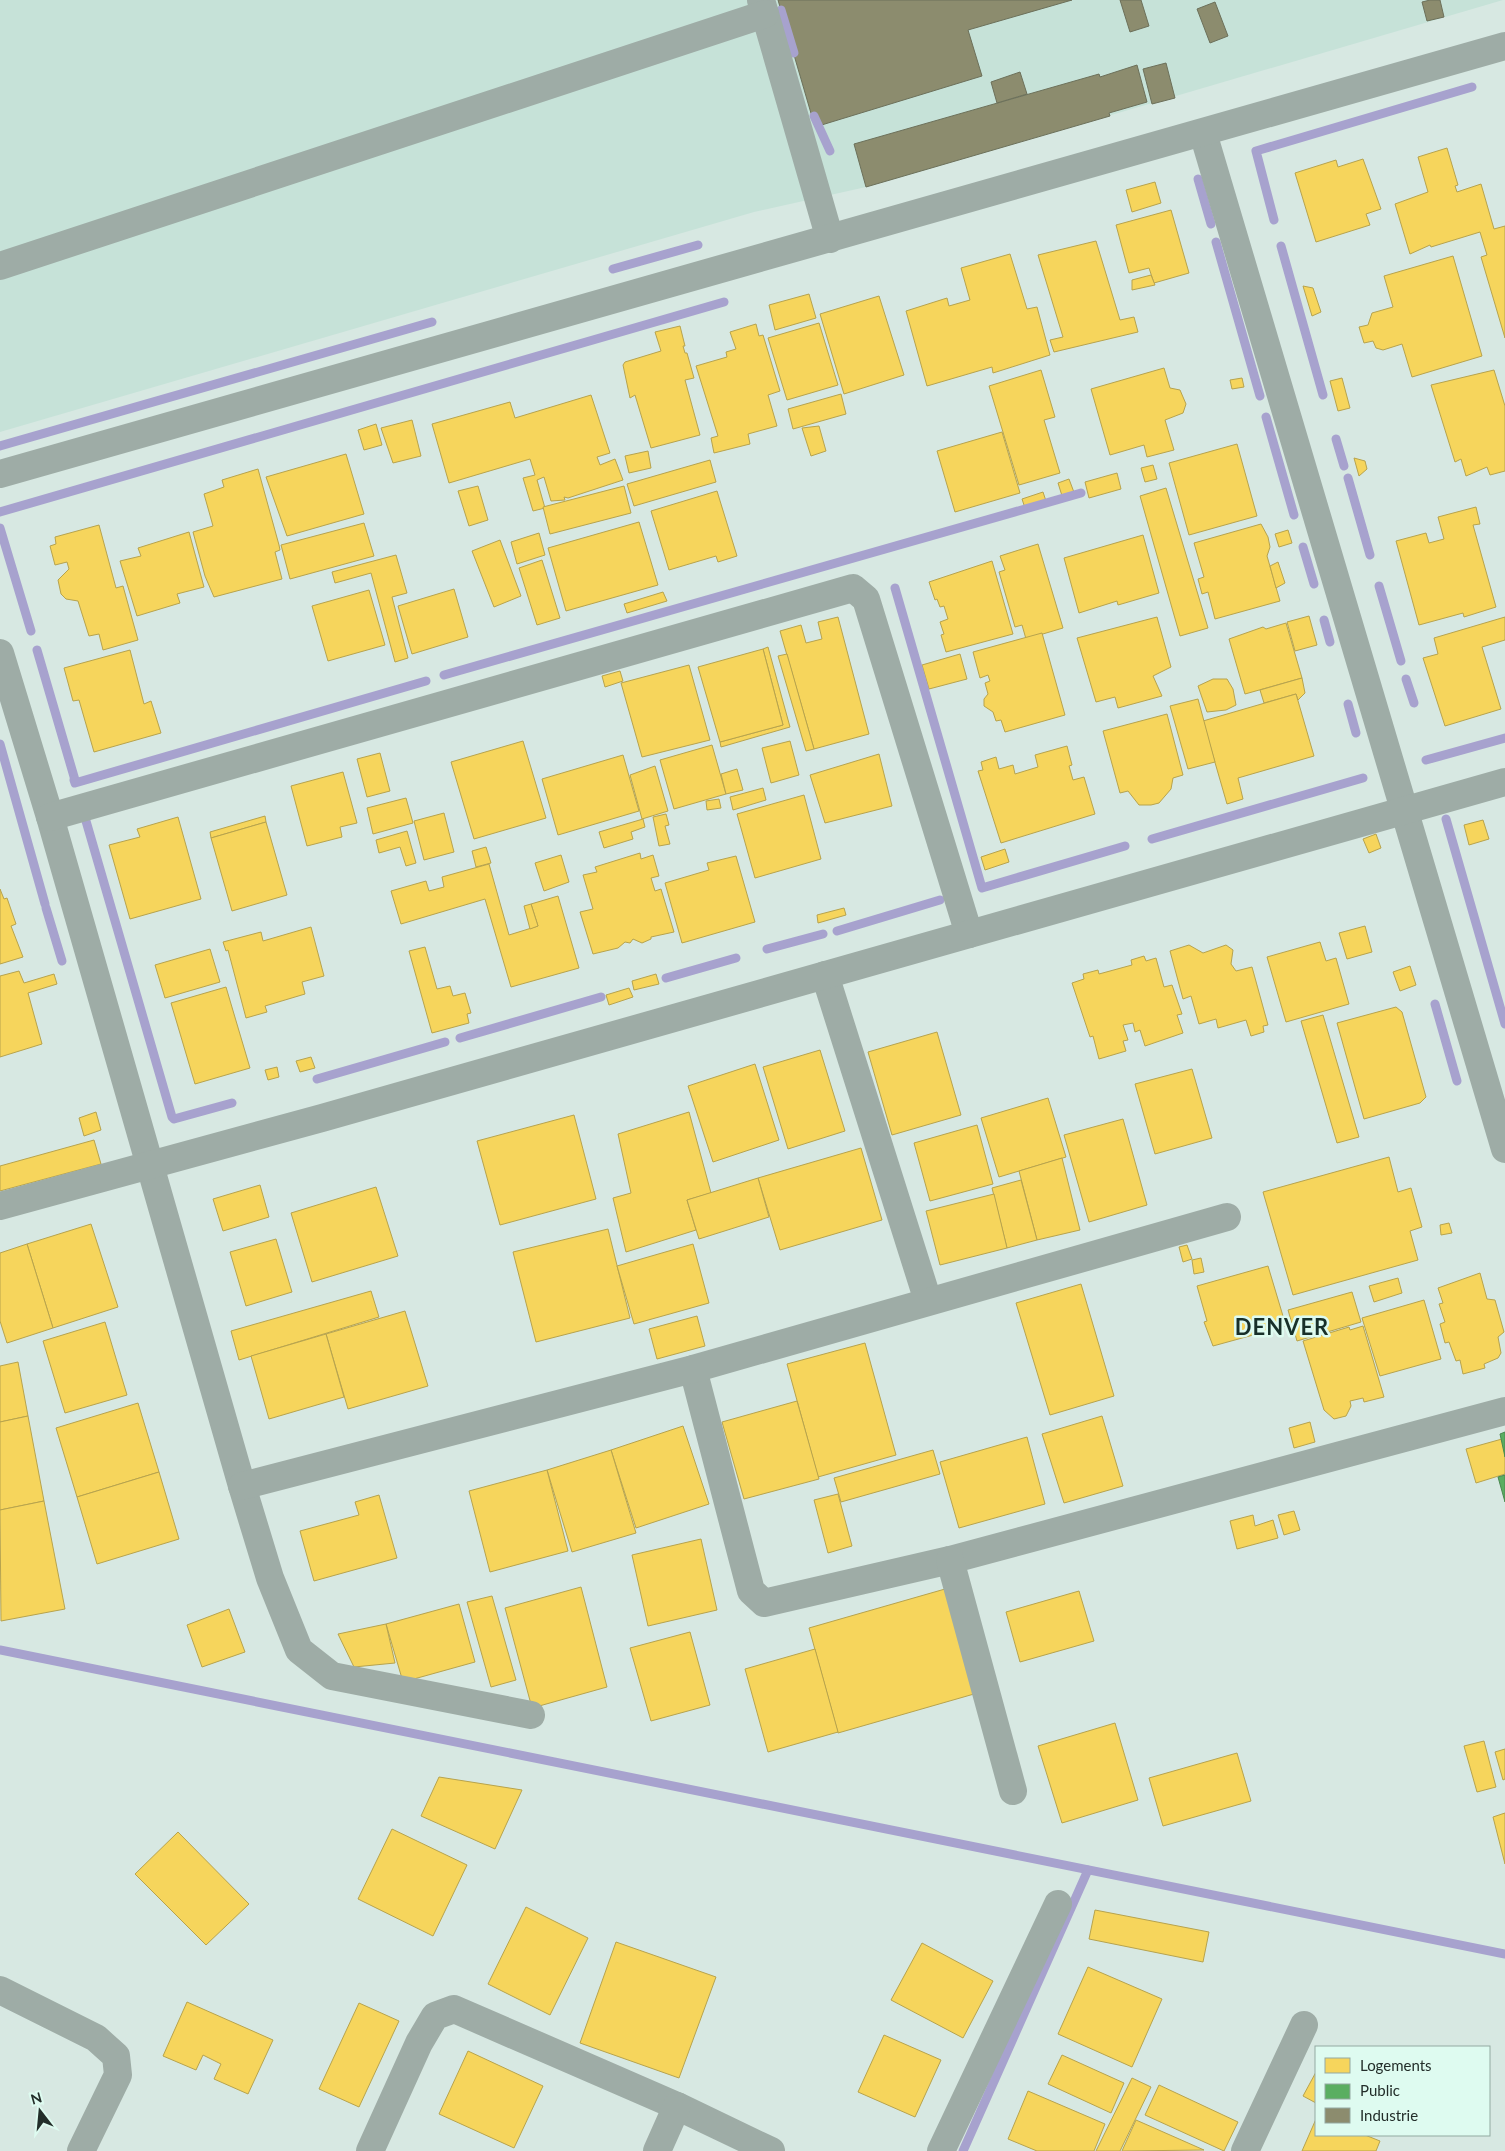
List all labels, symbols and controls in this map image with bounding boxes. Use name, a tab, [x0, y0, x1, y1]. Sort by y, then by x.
district label: DENVER	[1235, 1313, 1329, 1340]
legend	[1315, 2046, 1490, 2136]
text: Logements	[1360, 2056, 1432, 2074]
text: Public	[1360, 2081, 1400, 2099]
north arrow	[15, 2086, 65, 2136]
text: N	[29, 2088, 44, 2108]
text: Industrie	[1360, 2106, 1418, 2124]

